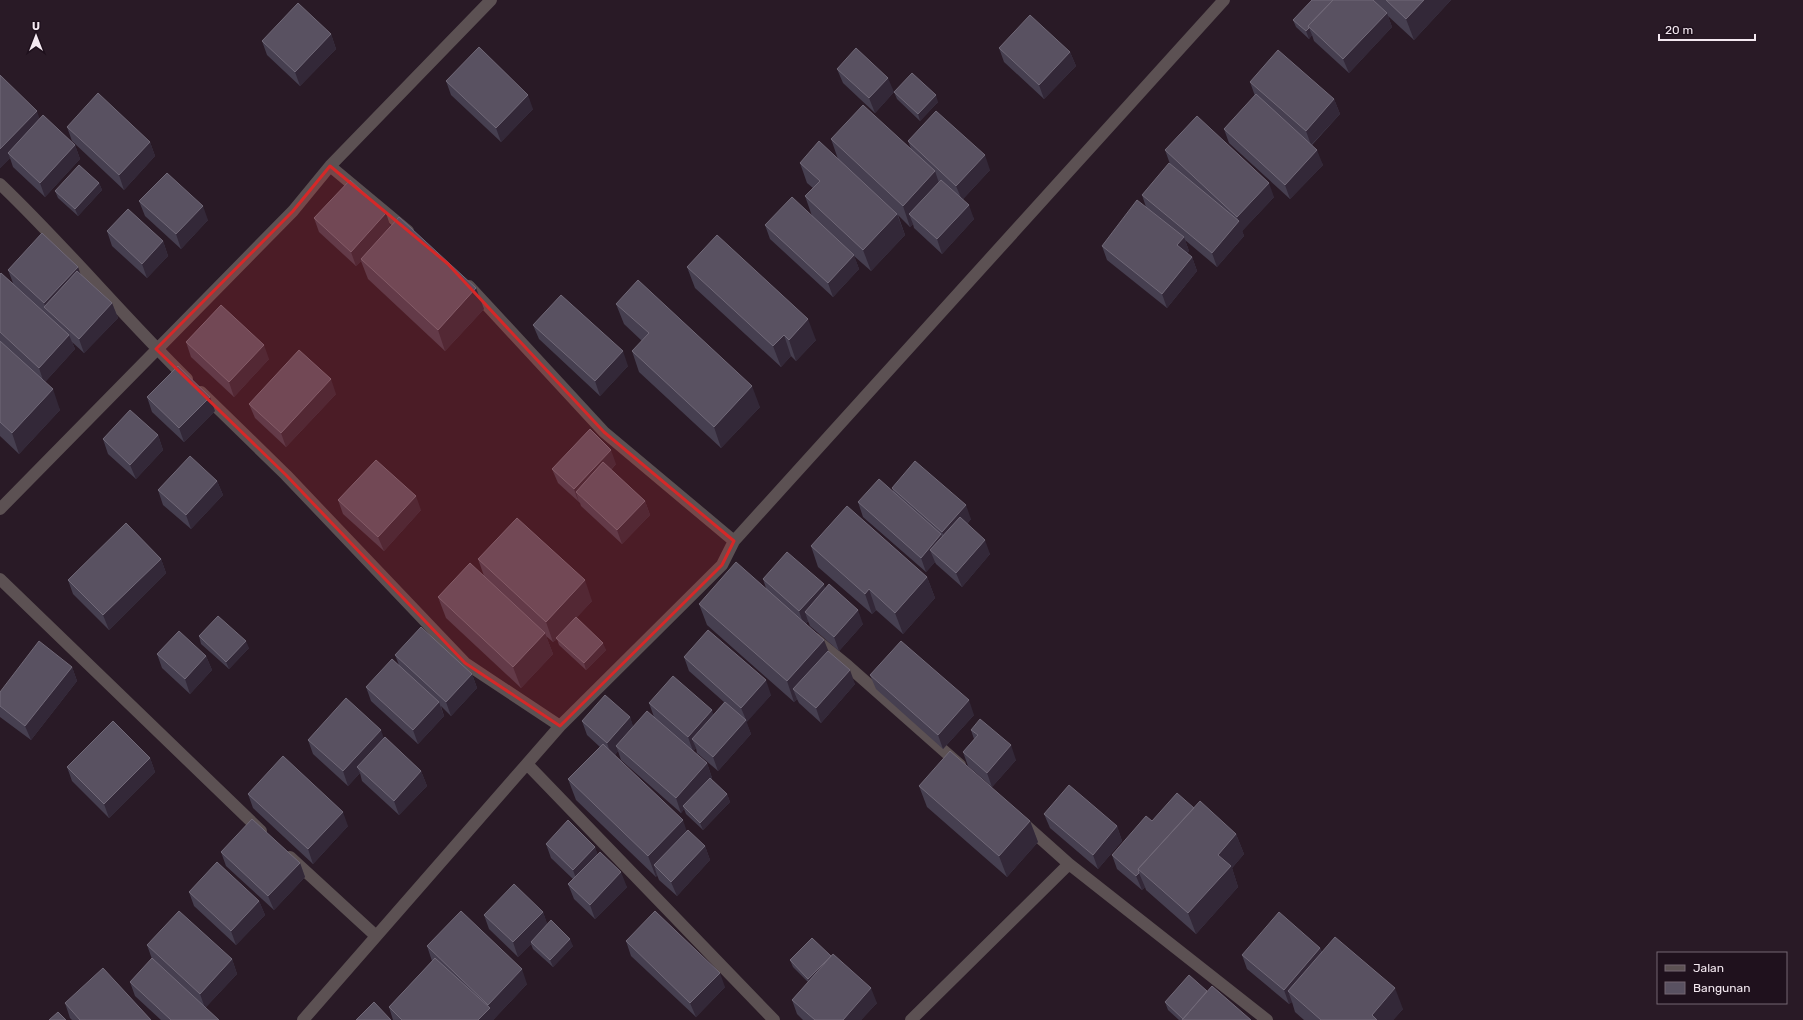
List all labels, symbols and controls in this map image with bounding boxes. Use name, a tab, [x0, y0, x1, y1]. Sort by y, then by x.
north arrow	[16, 16, 56, 56]
scale bar	[1659, 16, 1755, 42]
text: U	[32, 20, 40, 33]
text: 20 m	[1665, 23, 1693, 37]
legend	[1657, 952, 1787, 1004]
text: Jalan	[1693, 961, 1724, 975]
text: Bangunan	[1693, 981, 1750, 995]

